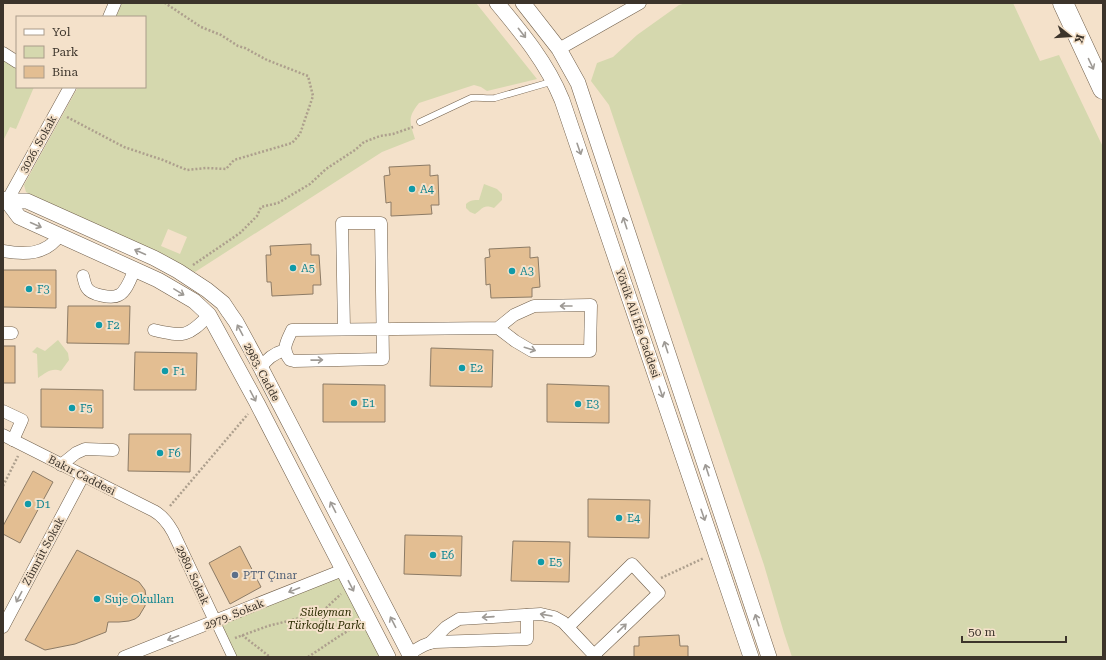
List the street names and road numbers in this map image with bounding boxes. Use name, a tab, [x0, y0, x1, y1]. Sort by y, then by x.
street label: 3026. Sokak	[17, 113, 60, 175]
street label: Yörük Ali Efe Caddesi	[613, 267, 663, 380]
street label: 2983. Cadde	[241, 341, 282, 404]
street label: Bakır Caddesi	[46, 453, 118, 498]
street label: Zümrüt Sokak	[20, 515, 67, 588]
street label: 2980. Sokak	[173, 544, 212, 607]
street label: 2979. Sokak	[202, 597, 266, 632]

